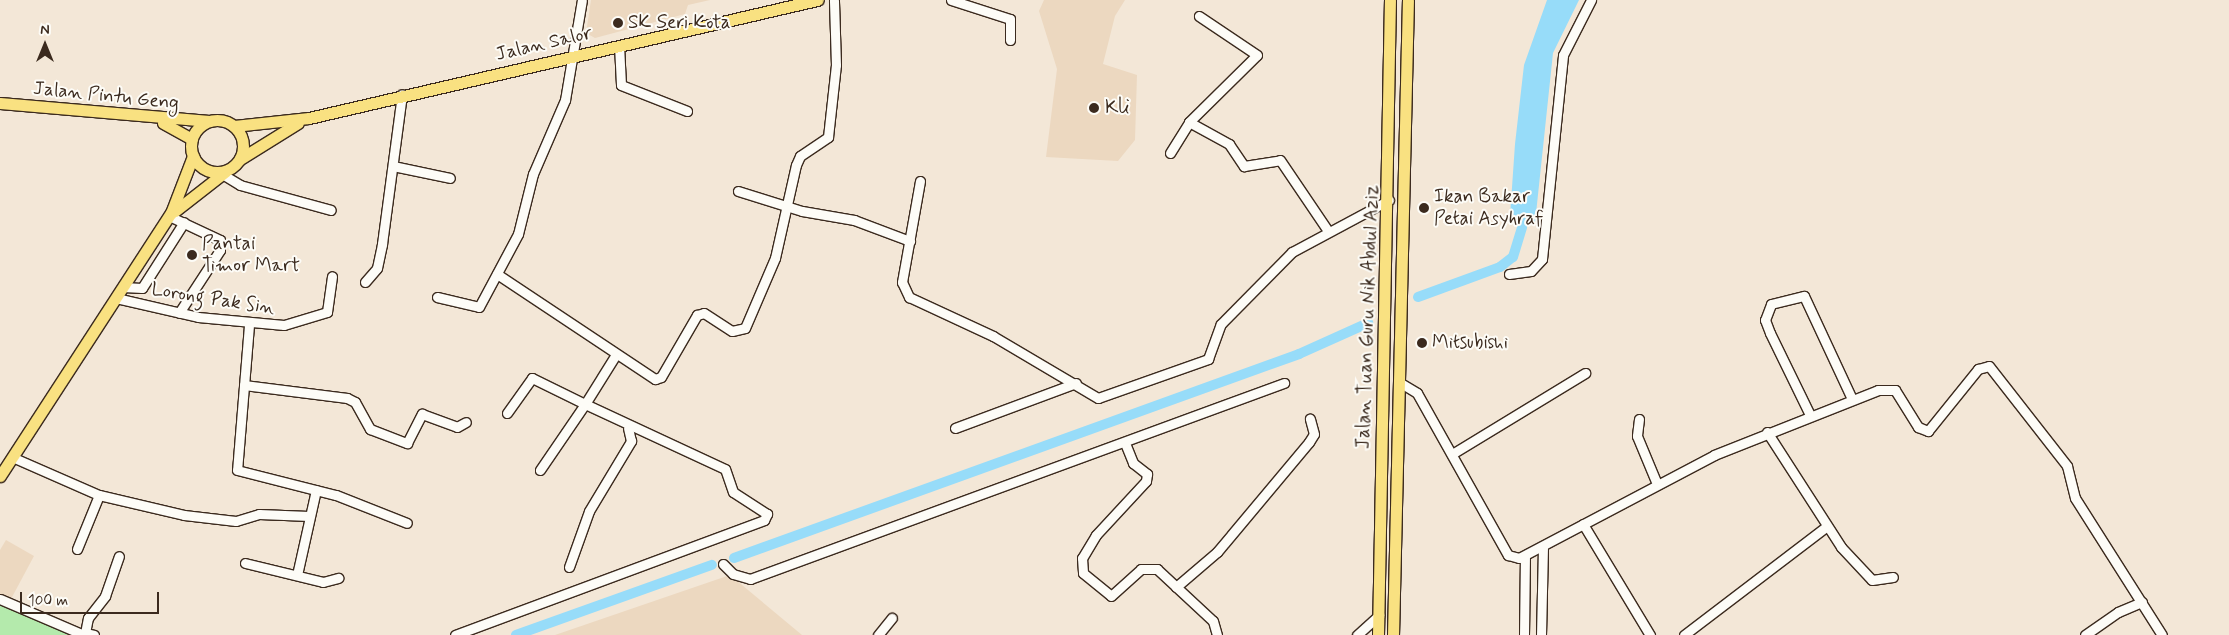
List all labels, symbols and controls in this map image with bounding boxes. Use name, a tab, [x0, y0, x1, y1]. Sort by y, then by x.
place label: SK Seri Kota	[628, 12, 730, 34]
marker: SK Seri Kota	[612, 17, 624, 29]
north arrow	[20, 20, 70, 70]
text: N	[40, 21, 50, 39]
street label: Jalan Salor	[495, 22, 593, 66]
street label: Jalan Pintu Geng	[33, 77, 179, 115]
place label: Kli	[1105, 97, 1129, 119]
marker: Kli	[1087, 101, 1101, 115]
place label: Ikan Bakar Petai Asyhraf	[1434, 186, 1543, 230]
street label: Jalan Tuan Guru Nik Abdul Aziz	[1352, 190, 1384, 444]
marker: Ikan Bakar Petai Asyhraf	[1418, 202, 1430, 214]
place label: Pantai Timor Mart	[202, 233, 298, 277]
marker: Pantai Timor Mart	[186, 249, 198, 261]
street label: Lorong Pak Sin	[152, 278, 274, 320]
place label: Mitsubishi	[1432, 332, 1508, 354]
marker: Mitsubishi	[1416, 337, 1428, 349]
scale bar	[22, 582, 161, 614]
text: 100 m	[28, 591, 68, 611]

